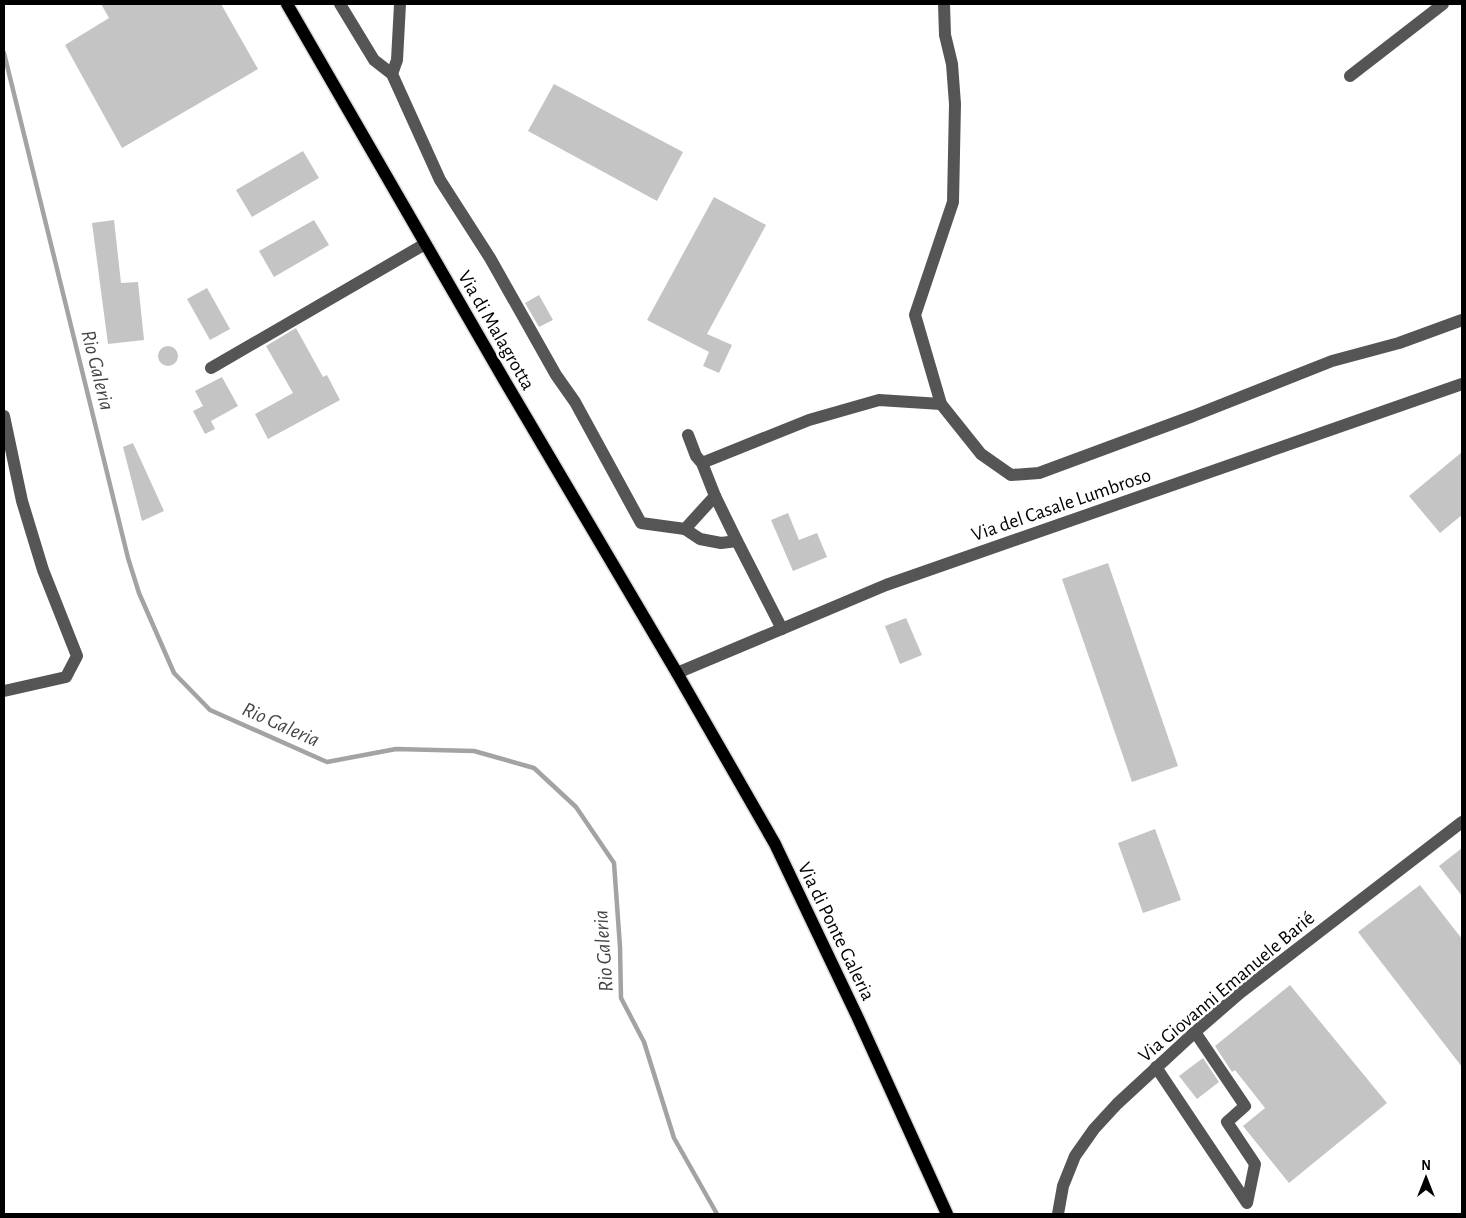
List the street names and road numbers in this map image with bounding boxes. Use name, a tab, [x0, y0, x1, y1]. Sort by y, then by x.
street label: Via di Malagrotta	[454, 267, 538, 394]
street label: Via del Casale Lumbroso	[969, 465, 1154, 545]
street label: Via di Ponte Galeria	[794, 859, 878, 1004]
street label: Via Giovanni Emanuele Barié	[1135, 908, 1318, 1066]

